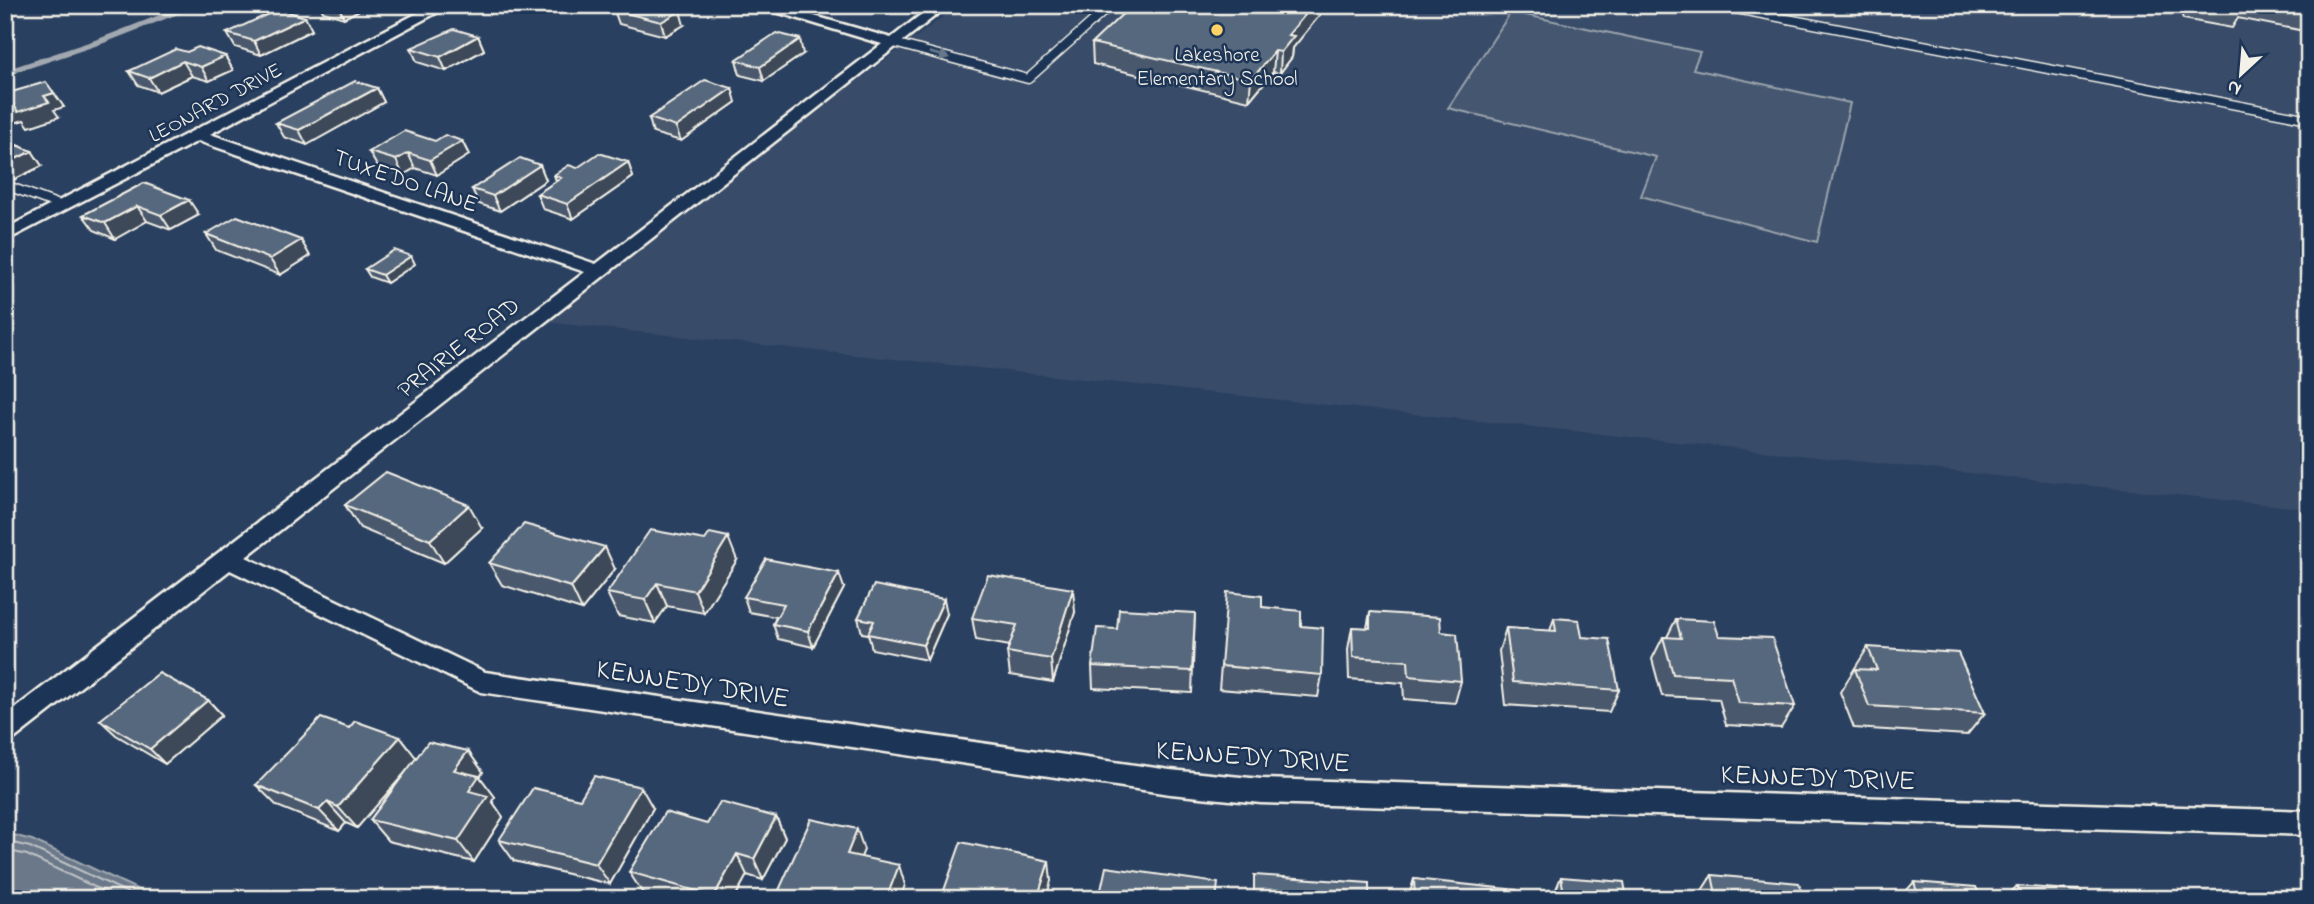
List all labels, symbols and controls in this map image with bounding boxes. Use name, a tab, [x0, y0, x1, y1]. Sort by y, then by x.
marker: Lakeshore Elementary School	[1209, 22, 1225, 38]
north arrow	[2206, 38, 2276, 108]
place label: Lakeshore Elementary School	[1136, 41, 1298, 97]
one-way arrow	[928, 50, 950, 61]
street label: LEONARD DRIVE	[144, 56, 288, 152]
text: N	[2223, 72, 2246, 102]
street label: TUXEDO LANE	[328, 141, 482, 224]
street label: PRAIRIE ROAD	[391, 290, 528, 408]
street label: KENNEDY DRIVE	[593, 650, 792, 721]
street label: KENNEDY DRIVE	[1154, 731, 1351, 786]
street label: KENNEDY DRIVE	[1720, 756, 1916, 803]

